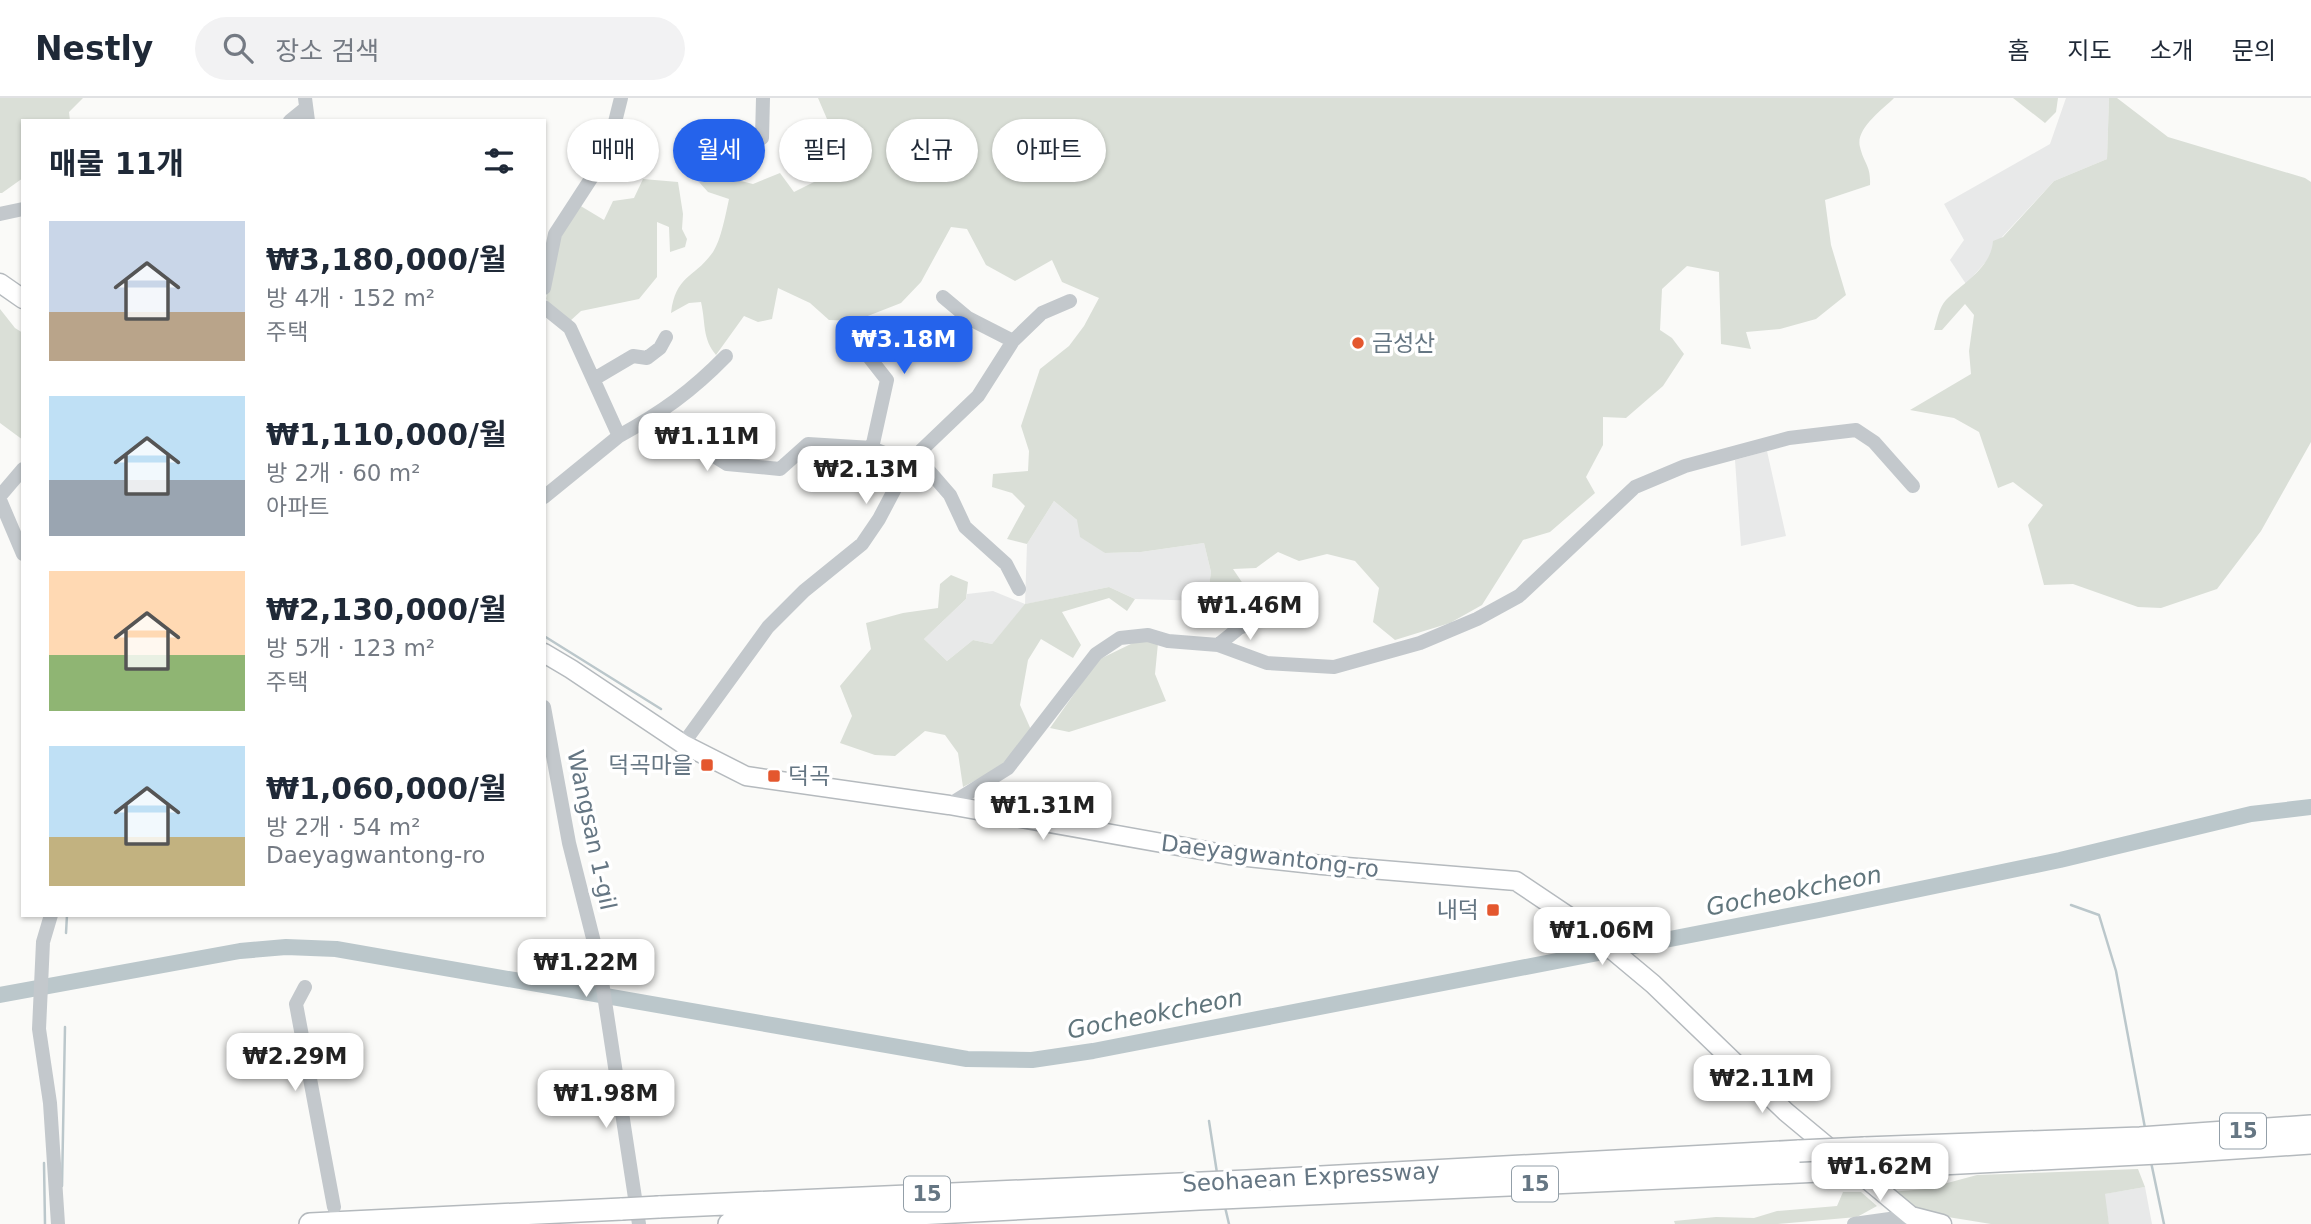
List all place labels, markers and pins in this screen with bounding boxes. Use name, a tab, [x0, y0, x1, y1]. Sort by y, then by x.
pin: ₩3.18M	[847, 316, 961, 376]
place label: 금성산	[1372, 330, 1435, 356]
marker: 금성산	[1350, 335, 1366, 351]
pin: ₩1.11M	[650, 414, 764, 473]
pin: ₩2.13M	[809, 446, 923, 506]
pin: ₩1.46M	[1193, 582, 1307, 642]
place label: 덕곡마을	[608, 752, 693, 778]
marker: 덕곡마을	[699, 757, 715, 773]
place label: 덕곡	[788, 763, 830, 789]
marker: 덕곡	[766, 768, 782, 784]
pin: ₩1.31M	[986, 782, 1100, 842]
place label: 내덕	[1437, 897, 1479, 923]
marker: 내덕	[1485, 902, 1501, 918]
pin: ₩1.06M	[1545, 908, 1659, 967]
pin: ₩1.22M	[529, 940, 643, 999]
pin: ₩2.29M	[238, 1034, 352, 1093]
pin: ₩2.11M	[1705, 1056, 1819, 1115]
pin: ₩1.98M	[549, 1070, 663, 1130]
pin: ₩1.62M	[1823, 1144, 1937, 1203]

